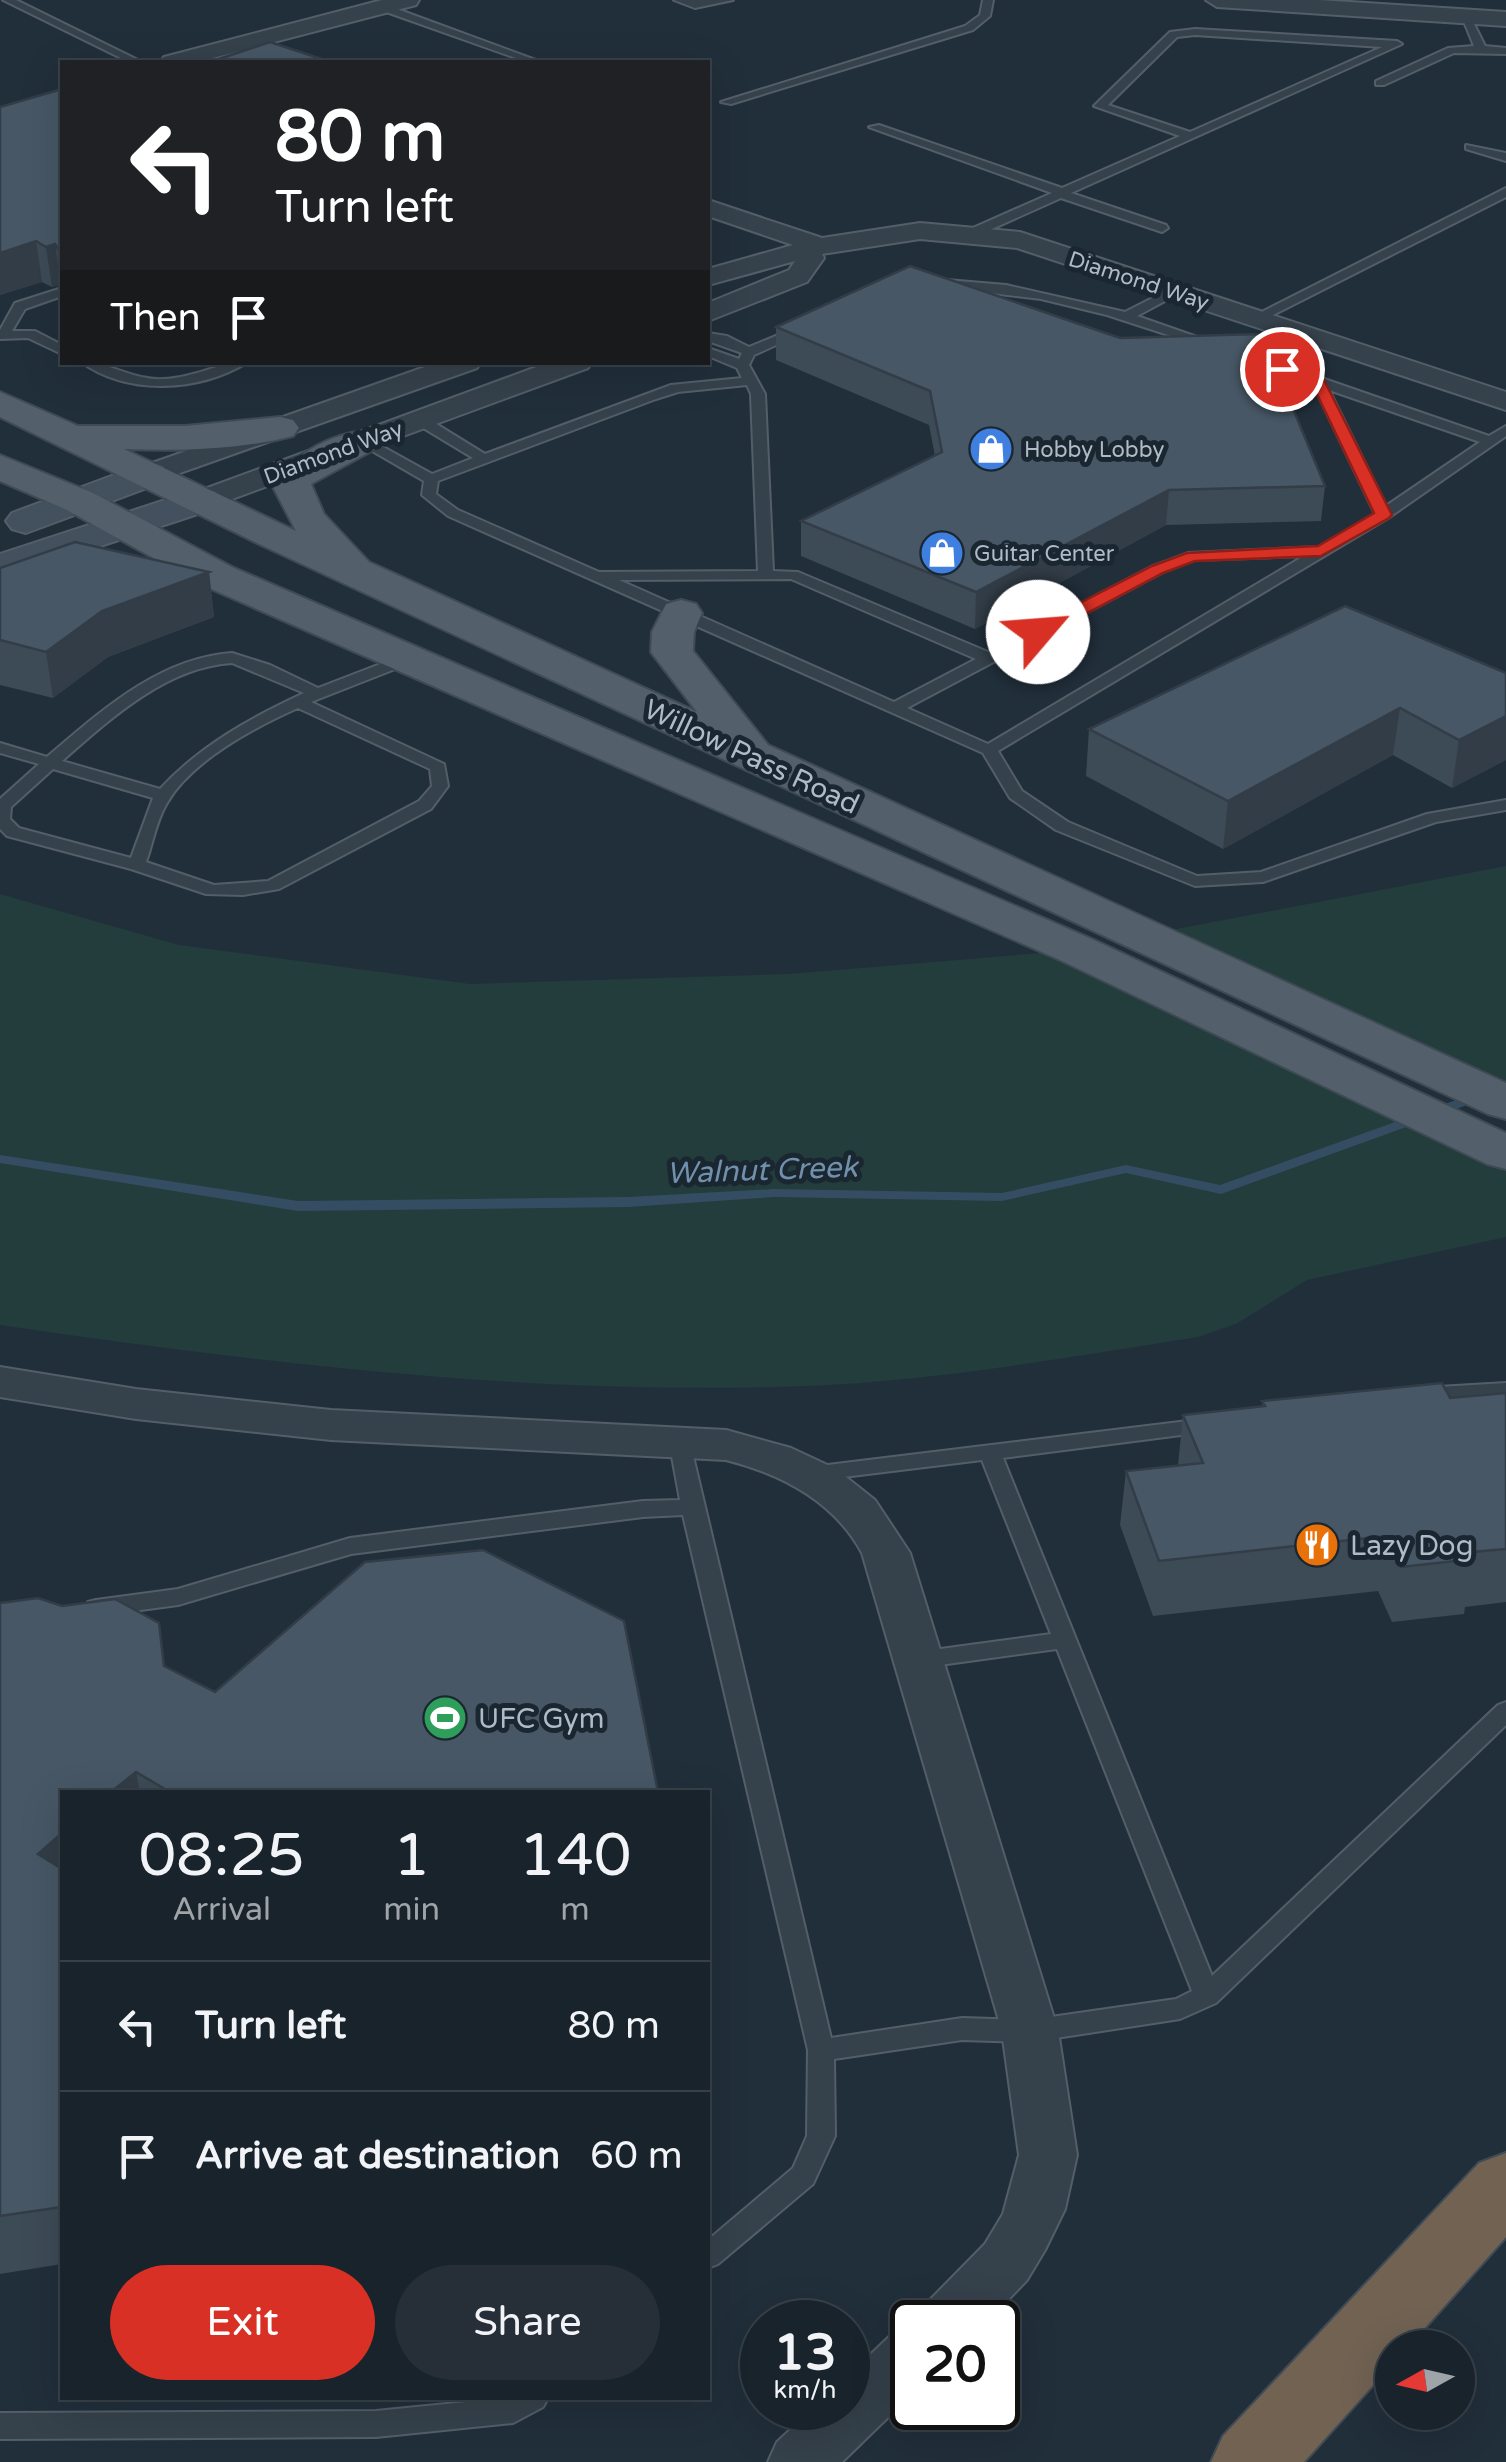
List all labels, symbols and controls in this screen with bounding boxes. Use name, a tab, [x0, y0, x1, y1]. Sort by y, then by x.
text: 80 m	[275, 96, 445, 180]
icon: left	[110, 100, 240, 230]
text: Turn left	[275, 181, 454, 235]
street label: Diamond Way	[1065, 246, 1212, 316]
icon: arrive	[221, 290, 276, 345]
text: Then	[110, 295, 201, 341]
pin	[1240, 327, 1325, 412]
icon: arrive	[1255, 342, 1310, 397]
street label: Diamond Way	[260, 416, 407, 490]
shop icon: Hobby Lobby	[968, 426, 1014, 472]
place label: Hobby Lobby	[1024, 437, 1164, 463]
shop icon: Guitar Center	[919, 530, 965, 576]
place label: Guitar Center	[974, 541, 1115, 567]
position arrow	[986, 580, 1090, 684]
street label: Willow Pass Road	[639, 692, 865, 822]
water label: Walnut Creek	[666, 1149, 861, 1192]
restaurant icon: Lazy Dog	[1294, 1522, 1340, 1568]
place label: Lazy Dog	[1350, 1529, 1473, 1563]
sports icon: UFC Gym	[422, 1695, 468, 1741]
place label: UFC Gym	[478, 1702, 604, 1736]
text: 08:25	[138, 1820, 305, 1892]
text: 1	[393, 1820, 430, 1892]
text: 140	[518, 1820, 632, 1892]
text: Arrival	[172, 1891, 271, 1929]
text: min	[383, 1891, 440, 1929]
text: m	[560, 1891, 590, 1929]
icon: left	[110, 1999, 165, 2054]
text: Turn left	[195, 2003, 346, 2049]
text: 80 m	[568, 2003, 660, 2049]
icon: arrive	[110, 2129, 165, 2184]
text: Arrive at destination	[195, 2133, 560, 2179]
text: 60 m	[590, 2133, 683, 2179]
button: Exit	[110, 2265, 375, 2380]
button: Share	[395, 2265, 660, 2380]
speed limit sign: 20	[890, 2300, 1020, 2430]
text: 13	[774, 2323, 836, 2383]
north arrow	[1375, 2330, 1475, 2430]
map controls	[1375, 2330, 1475, 2430]
text: km/h	[774, 2375, 836, 2405]

